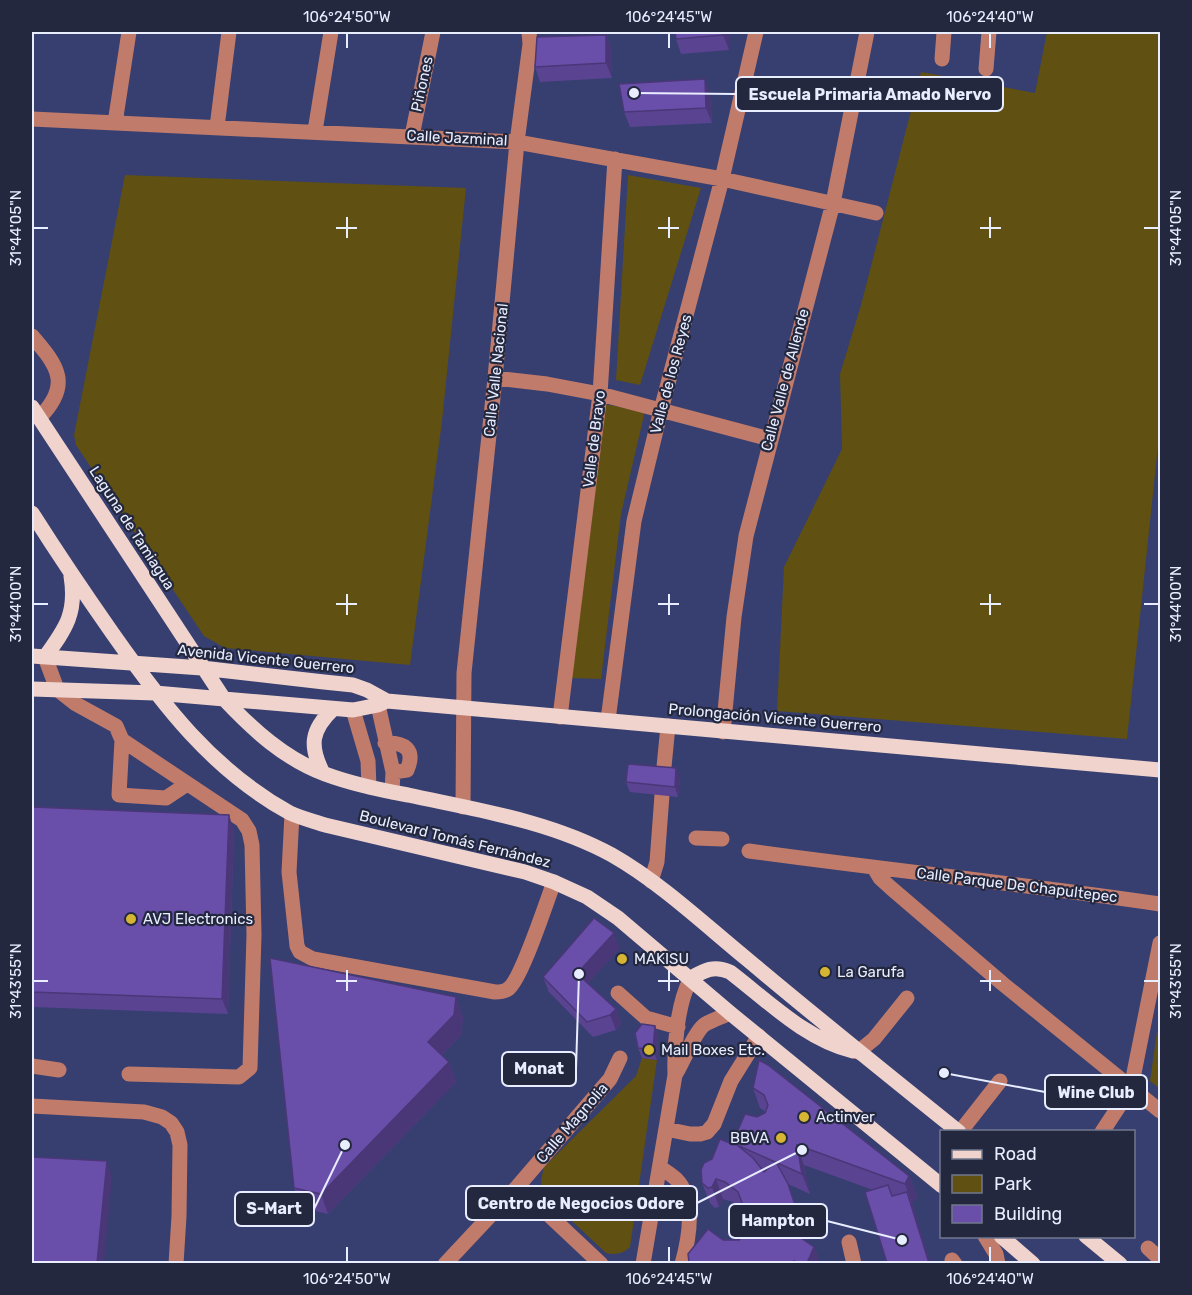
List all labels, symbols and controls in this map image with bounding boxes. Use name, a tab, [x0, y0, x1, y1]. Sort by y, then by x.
text: 106°24'50"W	[303, 8, 391, 26]
text: 106°24'45"W	[626, 8, 712, 26]
text: 106°24'40"W	[946, 8, 1034, 26]
street label: Piñones	[407, 54, 437, 113]
callout: Escuela Primaria Amado Nervo	[736, 77, 1003, 111]
text: Escuela Primaria Amado Nervo	[749, 85, 992, 104]
street label: Calle Jazminal	[406, 126, 508, 150]
text: 31°44'05"N	[7, 190, 25, 266]
text: 31°44'05"N	[1167, 190, 1185, 266]
street label: Calle Valle Nacional	[480, 302, 512, 438]
street label: Calle Valle de Allende	[757, 307, 813, 453]
street label: Valle de los Reyes	[646, 312, 696, 436]
street label: Valle de Bravo	[579, 389, 609, 489]
street label: Laguna de Tamiagua	[85, 463, 179, 593]
text: 31°44'00"N	[7, 566, 25, 642]
text: 31°44'00"N	[1167, 566, 1185, 642]
street label: Avenida Vicente Guerrero	[177, 641, 355, 677]
street label: Prolongación Vicente Guerrero	[668, 700, 882, 736]
street label: Boulevard Tomás Fernández	[358, 807, 553, 872]
street label: Calle Parque De Chapultepec	[916, 864, 1118, 906]
place label: AVJ Electronics	[143, 910, 253, 928]
marker: AVJ Electronics	[124, 912, 138, 926]
text: 31°43'55"N	[7, 943, 25, 1019]
text: 31°43'55"N	[1167, 943, 1185, 1019]
place label: MAKISU	[634, 950, 689, 968]
marker: MAKISU	[615, 952, 629, 966]
place label: La Garufa	[837, 963, 905, 981]
marker: La Garufa	[818, 965, 832, 979]
place label: Mail Boxes Etc.	[661, 1041, 765, 1059]
marker: Mail Boxes Etc.	[642, 1043, 656, 1057]
callout: Monat	[502, 1052, 576, 1086]
text: Monat	[514, 1059, 565, 1078]
callout: Wine Club	[1045, 1075, 1147, 1109]
street label: Calle Magnolia	[532, 1079, 612, 1167]
text: Wine Club	[1057, 1083, 1135, 1102]
place label: Actinver	[816, 1108, 875, 1126]
marker: Actinver	[797, 1110, 811, 1124]
place label: BBVA	[730, 1129, 769, 1147]
legend	[940, 1130, 1135, 1238]
marker: BBVA	[774, 1131, 788, 1145]
text: Road	[994, 1143, 1037, 1165]
text: Park	[994, 1173, 1032, 1195]
callout: Centro de Negocios Odore	[466, 1186, 697, 1220]
callout: S-Mart	[235, 1192, 314, 1226]
text: Centro de Negocios Odore	[478, 1194, 684, 1213]
text: S-Mart	[246, 1199, 302, 1218]
text: Building	[994, 1203, 1062, 1225]
callout: Hampton	[729, 1204, 827, 1238]
text: Hampton	[741, 1211, 815, 1230]
text: 106°24'50"W	[303, 1270, 391, 1288]
text: 106°24'45"W	[626, 1270, 712, 1288]
text: 106°24'40"W	[946, 1270, 1034, 1288]

